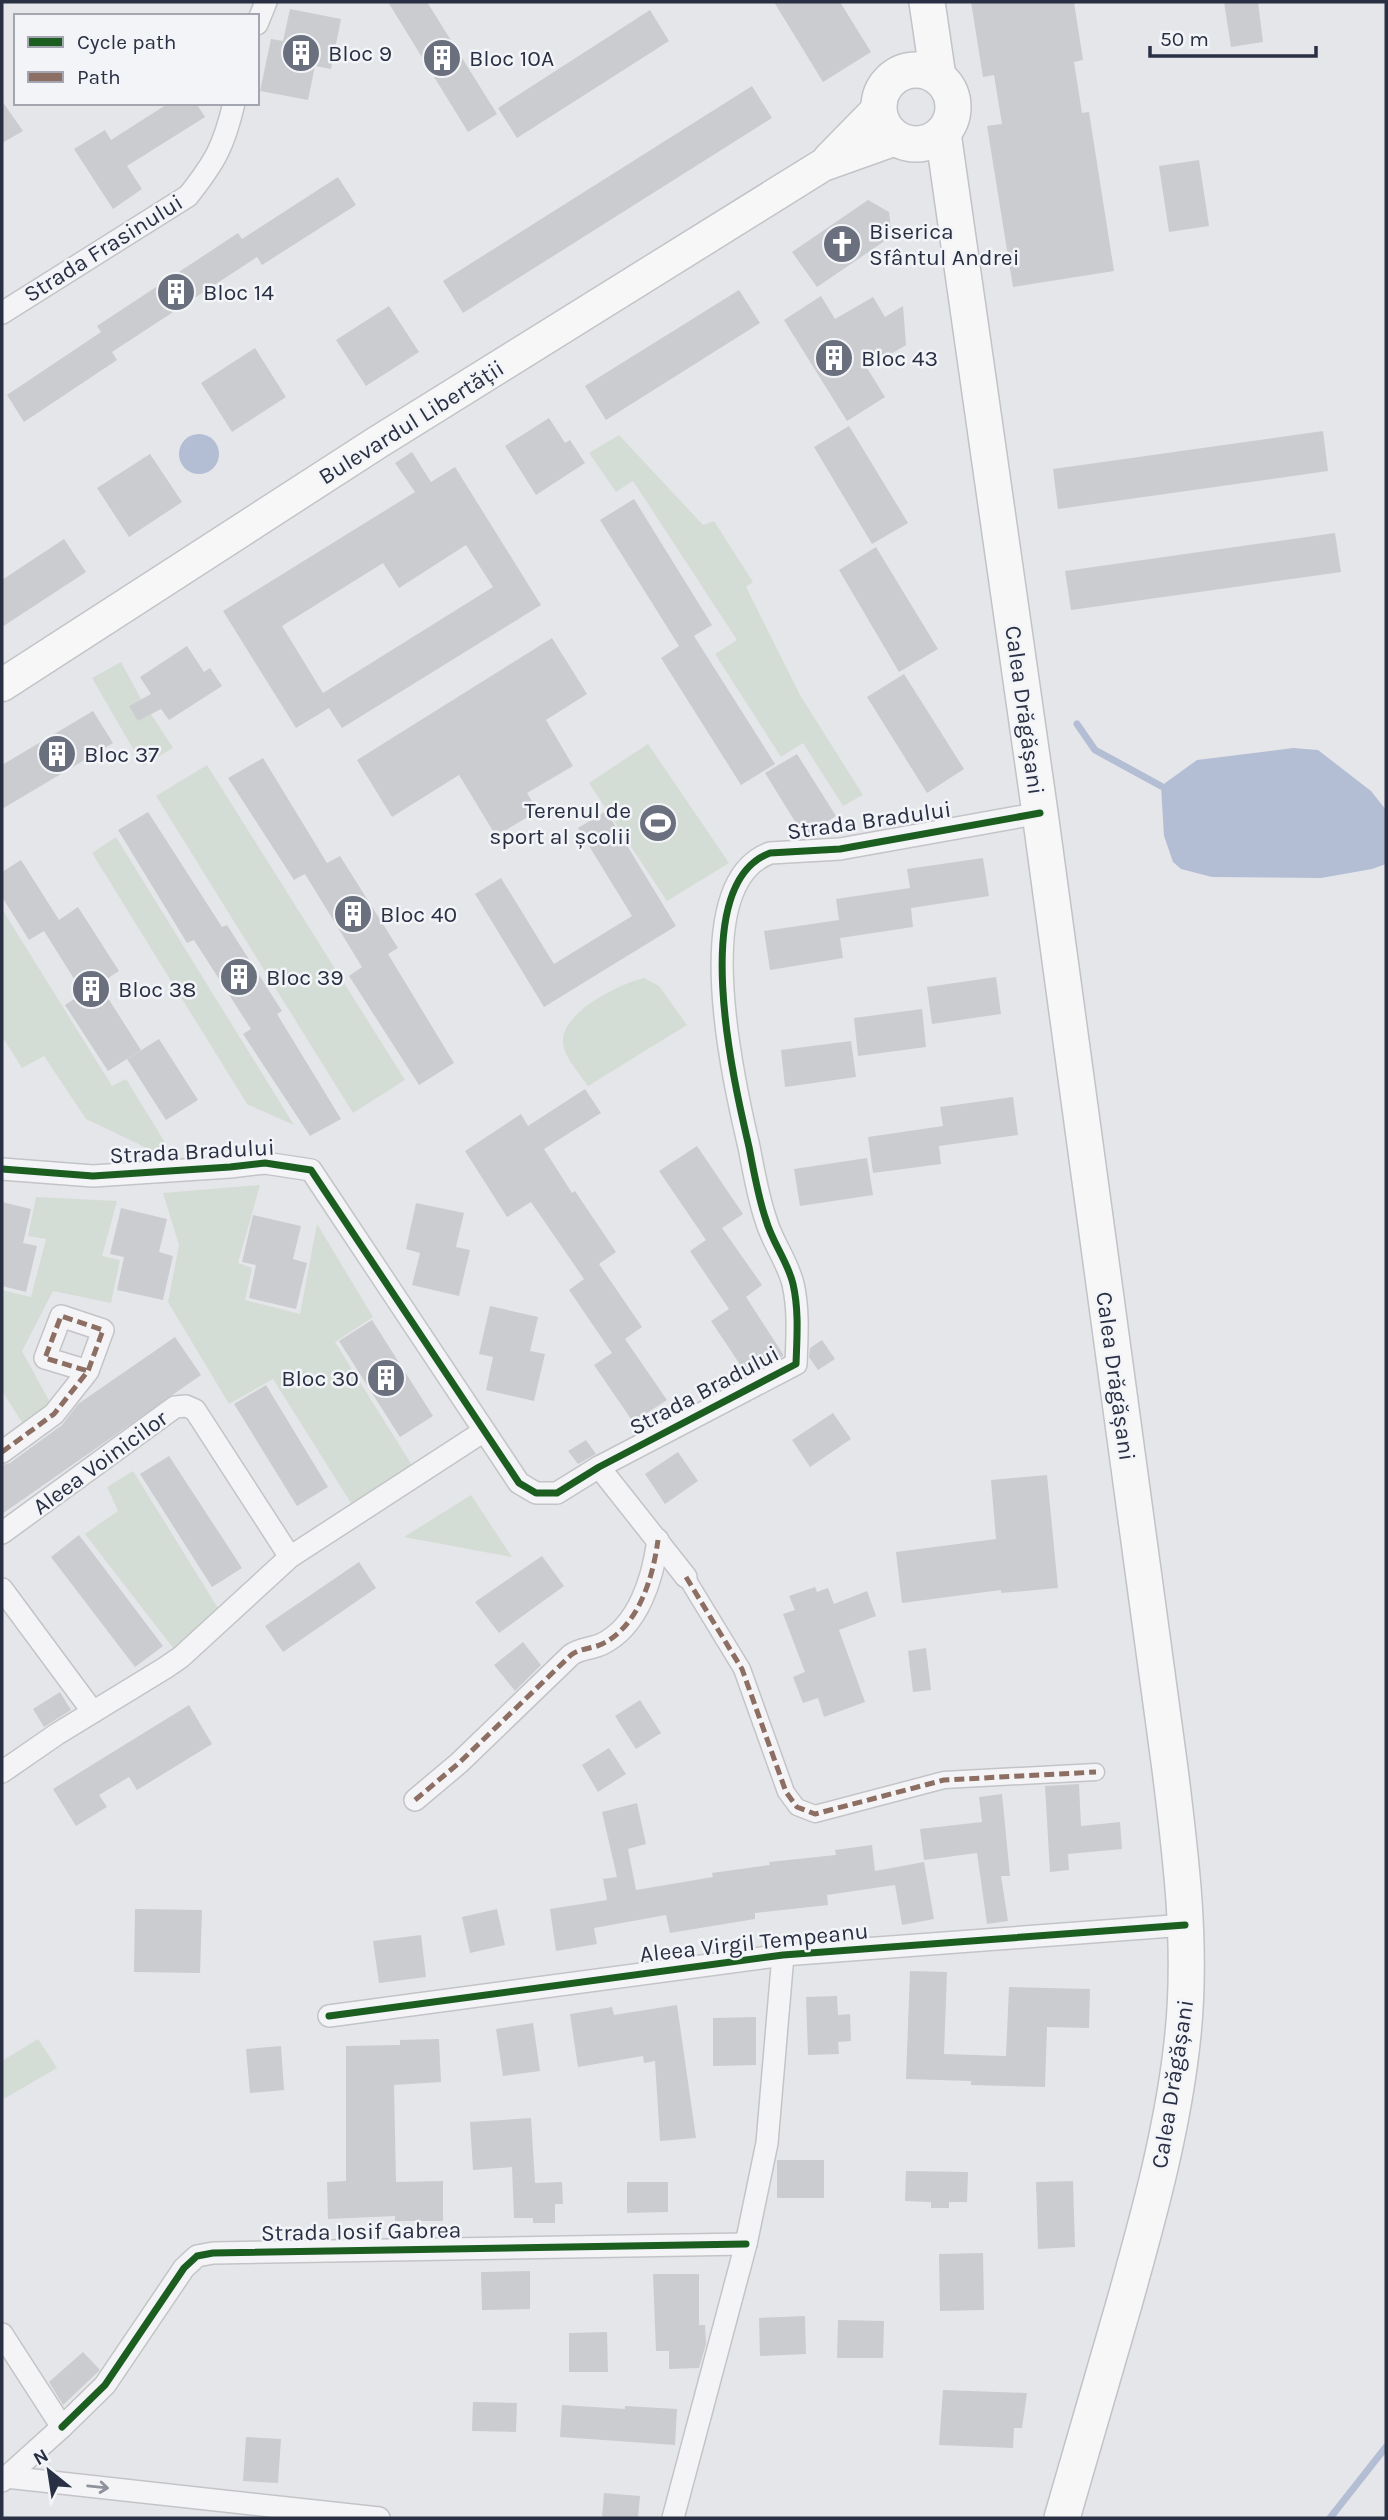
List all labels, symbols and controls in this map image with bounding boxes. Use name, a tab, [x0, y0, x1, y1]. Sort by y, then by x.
legend	[14, 14, 259, 105]
scale bar	[1150, 14, 1316, 58]
text: 50 m	[1160, 27, 1209, 51]
text: Cycle path	[77, 30, 177, 54]
building icon: Bloc 9	[280, 32, 322, 74]
building icon: Bloc 10A	[421, 37, 463, 79]
place label: Bloc 9	[328, 40, 392, 67]
place label: Bloc 10A	[469, 45, 554, 72]
text: Path	[77, 65, 121, 89]
street label: Strada Frasinului	[19, 189, 188, 308]
place label: Biserica Sfântul Andrei	[869, 218, 1020, 271]
church icon: Biserica Sfântul Andrei	[821, 223, 863, 265]
building icon: Bloc 14	[155, 271, 197, 313]
place label: Bloc 14	[203, 279, 274, 306]
building icon: Bloc 43	[813, 337, 855, 379]
place label: Bloc 43	[861, 345, 938, 372]
street label: Bulevardul Libertății	[314, 354, 509, 490]
street label: Calea Drăgășani	[999, 624, 1050, 796]
building icon: Bloc 37	[36, 733, 78, 775]
place label: Bloc 37	[84, 741, 159, 768]
street label: Strada Bradului	[785, 796, 953, 845]
place label: Terenul de sport al școlii	[489, 797, 631, 850]
sports icon: Terenul de sport al școlii	[637, 802, 679, 844]
building icon: Bloc 40	[332, 893, 374, 935]
place label: Bloc 40	[380, 901, 457, 928]
building icon: Bloc 39	[218, 956, 260, 998]
place label: Bloc 39	[266, 964, 344, 991]
building icon: Bloc 38	[70, 968, 112, 1010]
place label: Bloc 38	[118, 976, 196, 1003]
street label: Strada Bradului	[109, 1134, 275, 1169]
street label: Calea Drăgășani	[1090, 1290, 1141, 1462]
street label: Strada Bradului	[625, 1340, 784, 1441]
building icon: Bloc 30	[365, 1357, 407, 1399]
place label: Bloc 30	[281, 1365, 359, 1392]
street label: Aleea Voinicilor	[28, 1404, 173, 1520]
street label: Aleea Virgil Tempeanu	[638, 1917, 870, 1968]
street label: Calea Drăgășani	[1146, 1998, 1199, 2170]
street label: Strada Iosif Gabrea	[261, 2216, 461, 2247]
north arrow	[14, 2436, 84, 2506]
text: N	[30, 2444, 52, 2470]
one-way arrow	[87, 2481, 109, 2494]

